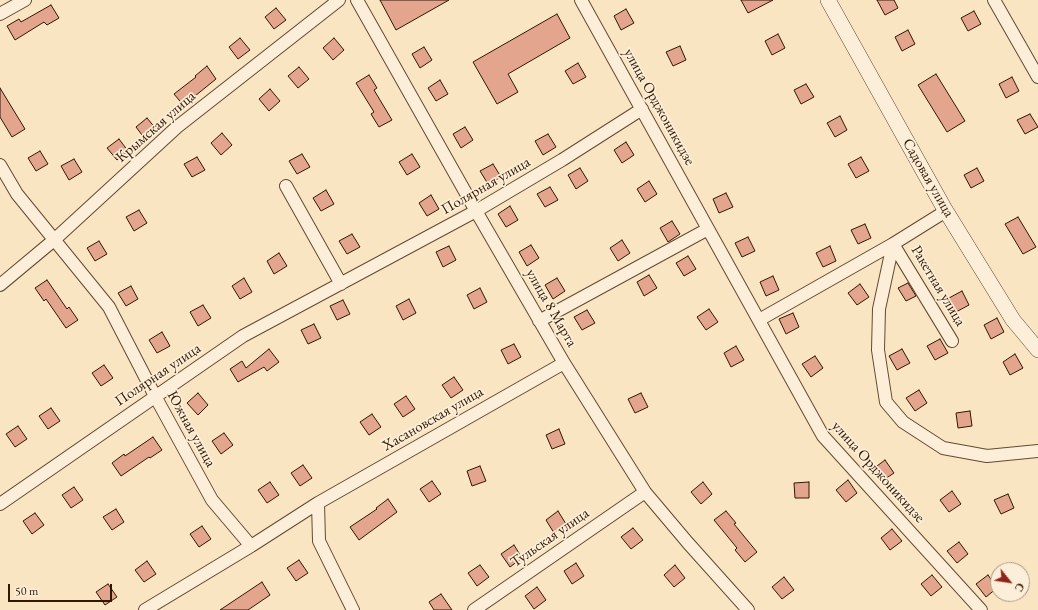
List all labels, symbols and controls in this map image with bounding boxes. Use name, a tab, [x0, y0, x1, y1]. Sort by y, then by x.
street label: улица Орджоникидзе	[619, 46, 699, 168]
street label: Крымская улица	[112, 87, 200, 167]
street label: Садовая улица	[898, 135, 958, 221]
street label: Полярная улица	[438, 153, 534, 219]
street label: Ракетная улица	[907, 242, 969, 330]
street label: улица 8 Марта	[521, 266, 581, 350]
street label: Полярная улица	[112, 340, 204, 410]
street label: Хасановская улица	[379, 383, 487, 455]
street label: Южная улица	[163, 388, 219, 470]
street label: улица Орджоникидзе	[828, 417, 928, 527]
street label: Тульская улица	[507, 504, 593, 572]
north arrow	[990, 562, 1030, 602]
scale bar	[10, 576, 114, 602]
text: С	[1012, 581, 1028, 594]
text: 50 m	[15, 583, 38, 599]

